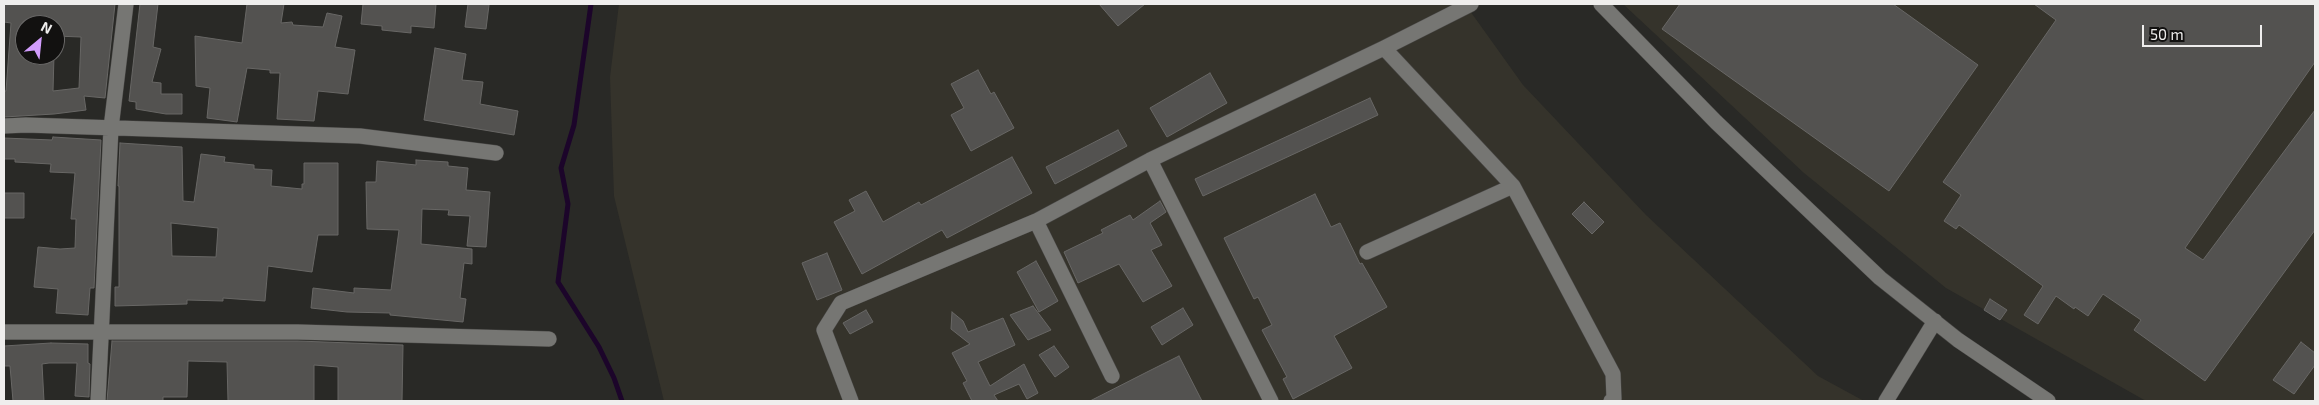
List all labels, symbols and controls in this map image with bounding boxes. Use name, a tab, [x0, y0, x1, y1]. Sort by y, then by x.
north arrow	[15, 15, 65, 65]
scale bar	[2144, 15, 2264, 47]
text: N	[38, 17, 55, 37]
text: 50 m	[2150, 25, 2184, 43]

